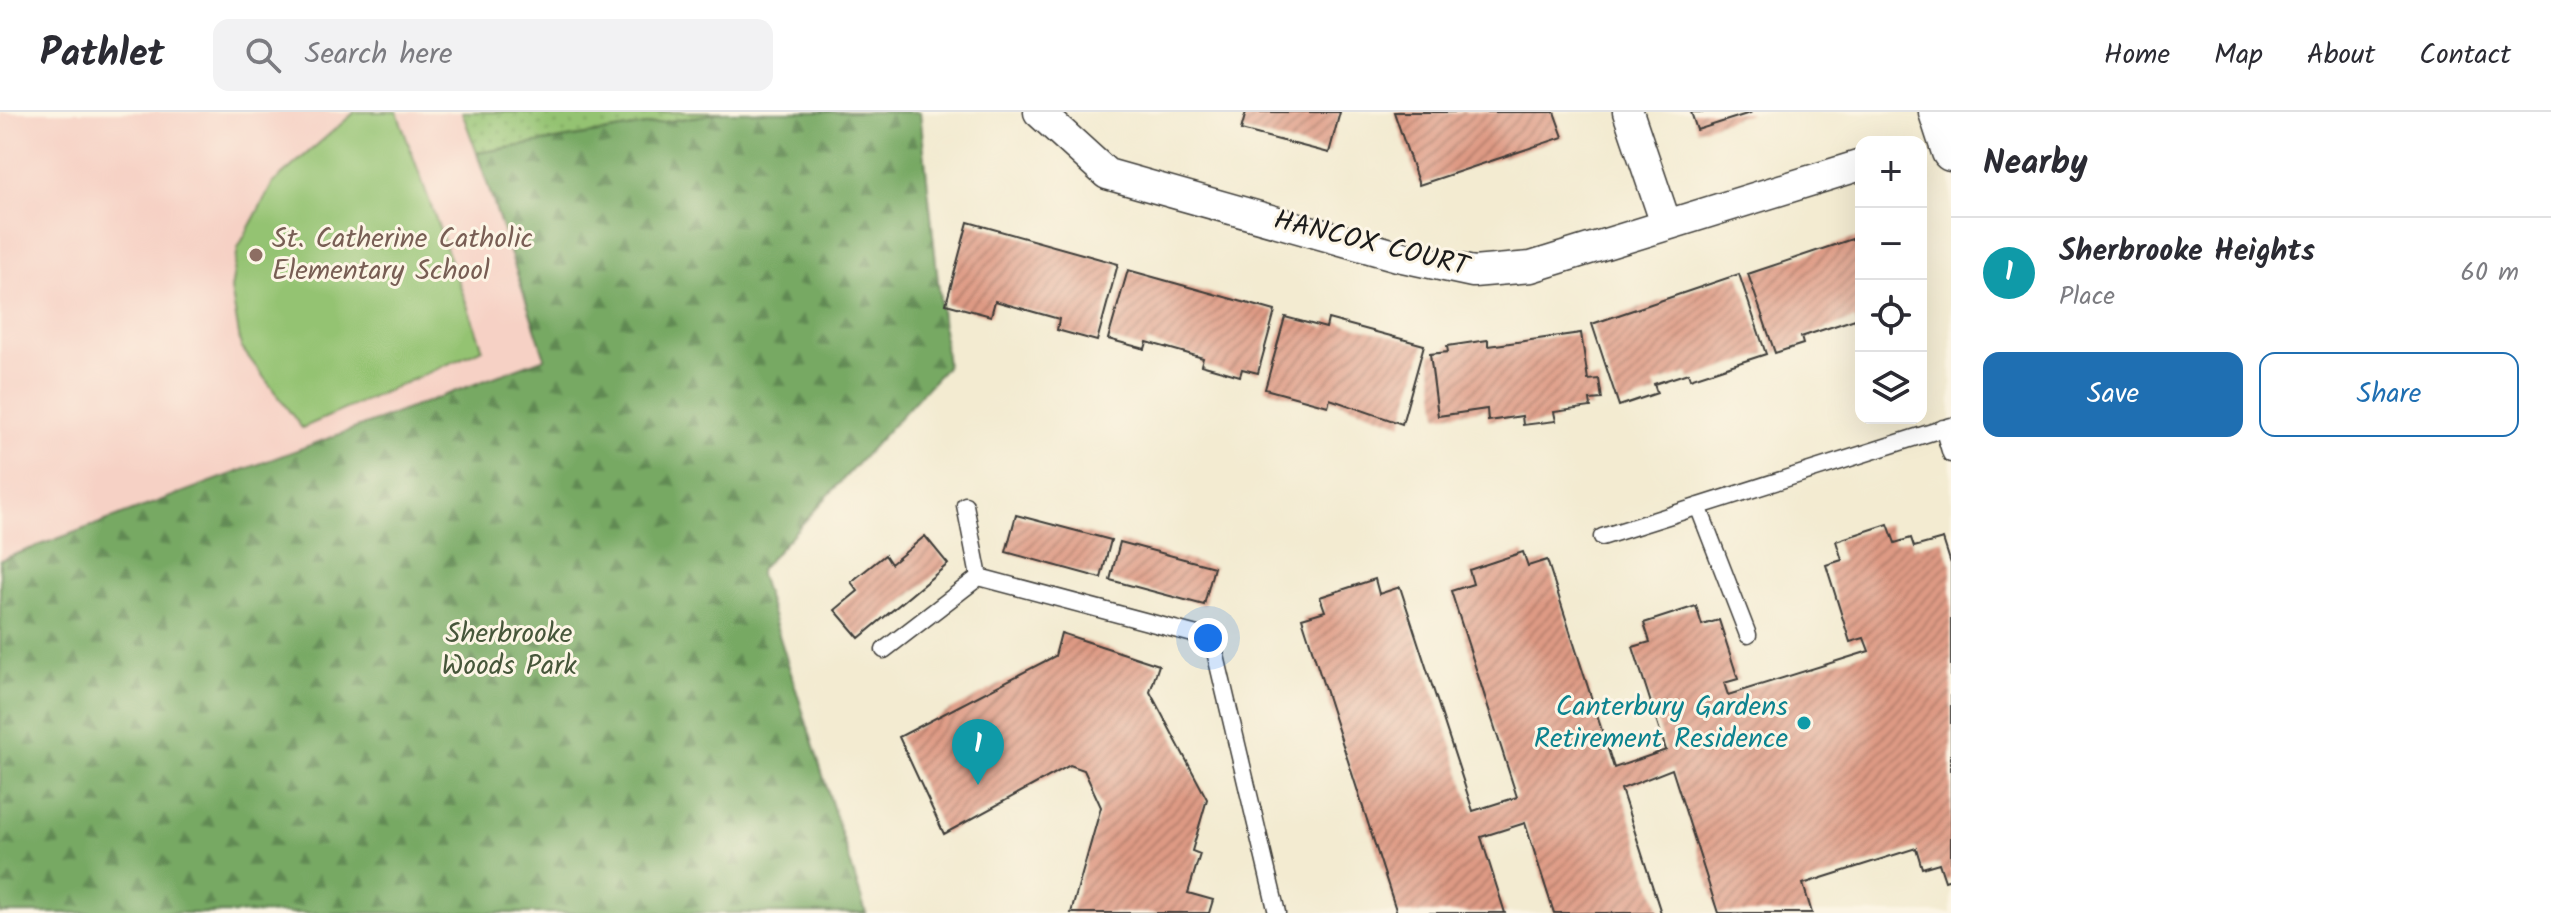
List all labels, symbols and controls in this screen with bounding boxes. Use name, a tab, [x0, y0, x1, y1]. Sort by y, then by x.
search box	[213, 19, 773, 91]
text: Pathlet	[40, 25, 165, 85]
text: Search here	[305, 31, 452, 79]
icon: search	[241, 33, 285, 77]
text: Home	[2104, 33, 2170, 78]
text: Map	[2214, 33, 2263, 78]
text: About	[2307, 33, 2375, 78]
text: Contact	[2419, 33, 2511, 78]
map controls	[1855, 136, 1927, 424]
button: +	[1855, 136, 1927, 208]
text: Nearby	[1983, 137, 2088, 191]
street label: HANCOX COURT	[1269, 198, 1475, 290]
button: −	[1855, 208, 1927, 280]
place label: St. Catherine Catholic Elementary School	[272, 217, 533, 294]
text: Sherbrooke Heights	[2059, 228, 2315, 276]
marker: St. Catherine Catholic Elementary School	[247, 246, 265, 264]
text: 1	[2005, 252, 2013, 294]
text: 60 m	[2460, 252, 2519, 294]
text: Place	[2059, 276, 2115, 318]
button: locate	[1855, 280, 1927, 352]
button: layers	[1855, 352, 1927, 424]
button: Save	[1983, 352, 2243, 437]
button: Share	[2259, 352, 2519, 437]
park label: Sherbrooke Woods Park	[441, 612, 577, 689]
your location	[1188, 618, 1228, 658]
place label: Canterbury Gardens Retirement Residence	[1534, 685, 1788, 762]
marker: Canterbury Gardens Retirement Residence	[1795, 714, 1813, 732]
pin: 1	[952, 719, 1004, 785]

